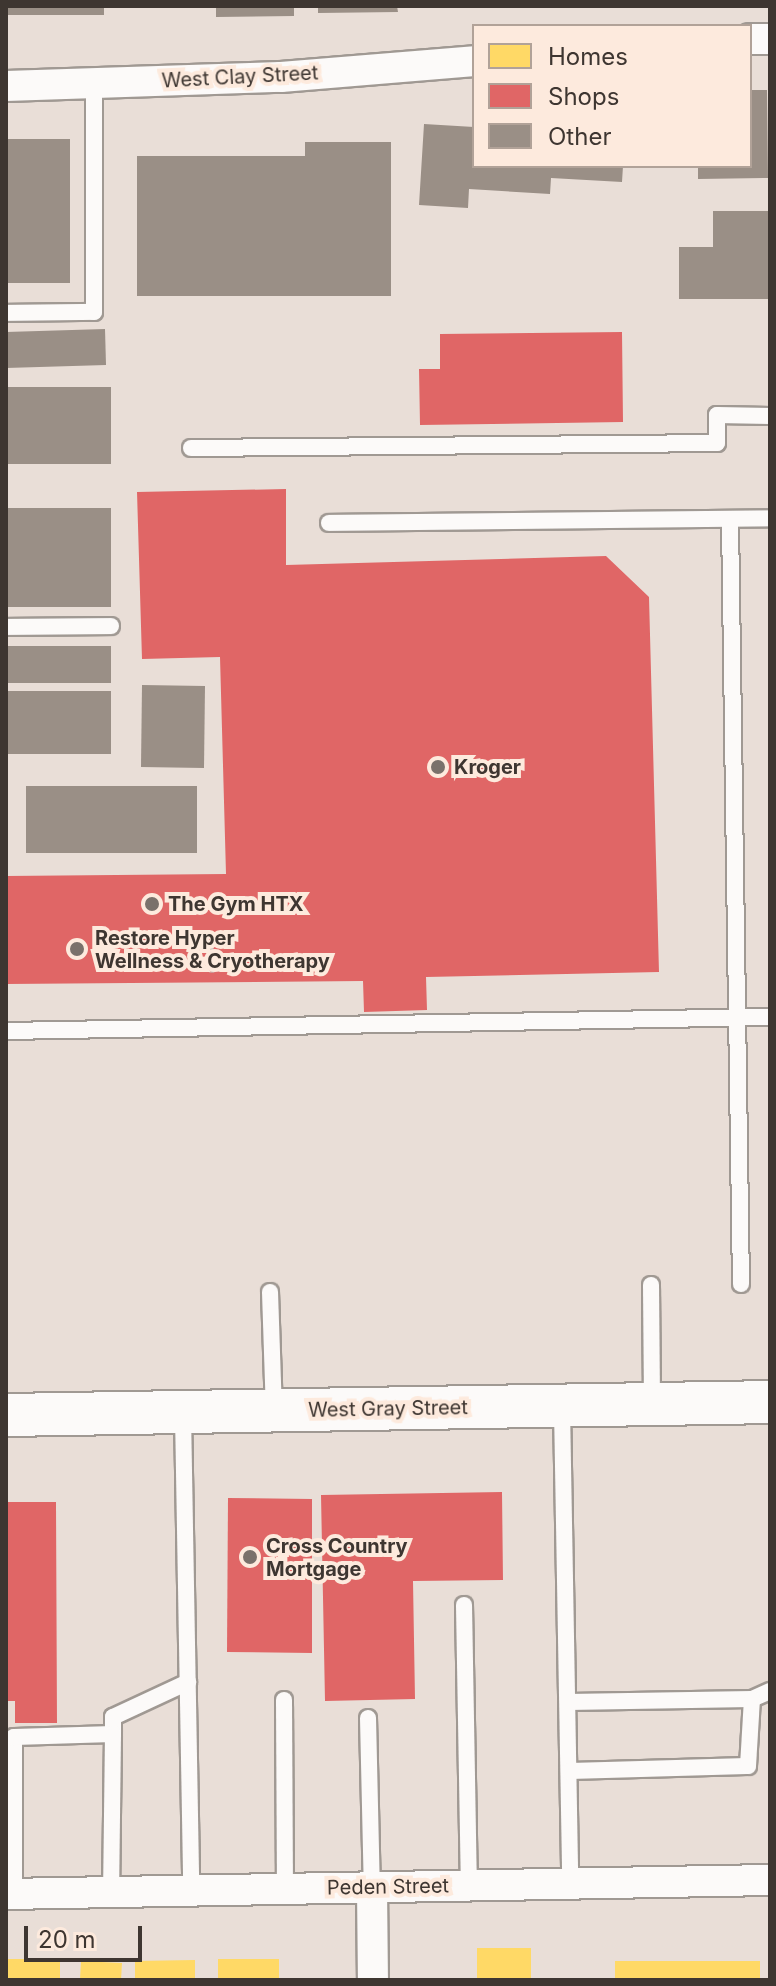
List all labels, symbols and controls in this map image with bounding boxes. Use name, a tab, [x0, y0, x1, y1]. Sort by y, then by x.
legend	[472, 24, 752, 168]
text: Homes	[548, 42, 628, 71]
street label: West Clay Street	[161, 61, 319, 93]
text: Shops	[548, 82, 619, 111]
text: Other	[548, 122, 611, 151]
place label: Kroger	[454, 755, 521, 779]
marker: Kroger	[429, 758, 447, 776]
place label: The Gym HTX	[168, 892, 304, 916]
marker: The Gym HTX	[143, 895, 161, 913]
place label: Restore Hyper Wellness & Cryotherapy	[95, 926, 330, 973]
marker: Restore Hyper Wellness & Cryotherapy	[66, 938, 88, 960]
street label: West Gray Street	[308, 1396, 468, 1422]
place label: Cross Country Mortgage	[266, 1534, 408, 1581]
marker: Cross Country Mortgage	[241, 1548, 259, 1566]
street label: Peden Street	[327, 1874, 449, 1900]
scale bar	[28, 1910, 146, 1960]
text: 20 m	[38, 1925, 96, 1954]

